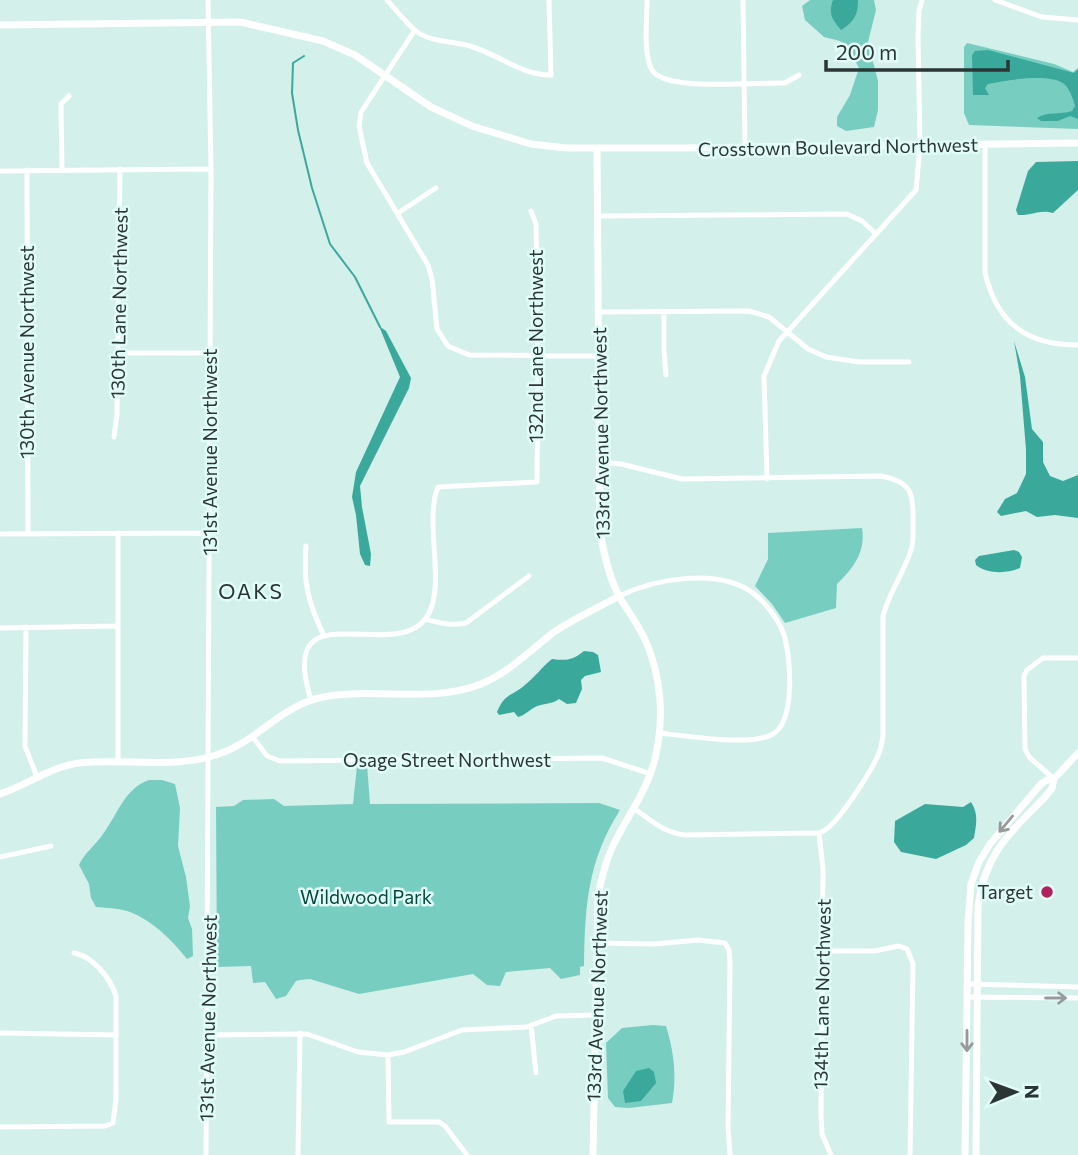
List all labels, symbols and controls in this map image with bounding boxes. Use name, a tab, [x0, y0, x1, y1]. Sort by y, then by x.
scale bar	[826, 28, 1008, 72]
text: 200 m	[836, 39, 897, 64]
street label: Crosstown Boulevard Northwest	[698, 133, 979, 160]
street label: 130th Lane Northwest	[105, 207, 132, 399]
street label: 130th Avenue Northwest	[15, 245, 38, 459]
street label: 132nd Lane Northwest	[524, 249, 547, 443]
street label: 133rd Avenue Northwest	[587, 327, 614, 539]
street label: 131st Avenue Northwest	[198, 348, 221, 556]
district label: OAKS	[218, 578, 284, 603]
street label: Osage Street Northwest	[343, 748, 551, 771]
one-way arrow	[998, 815, 1014, 833]
place label: Target	[977, 880, 1033, 903]
marker: Target	[1039, 884, 1055, 900]
park label: Wildwood Park	[300, 885, 432, 908]
street label: 133rd Avenue Northwest	[581, 890, 612, 1102]
street label: 134th Lane Northwest	[808, 898, 835, 1090]
street label: 131st Avenue Northwest	[194, 914, 221, 1122]
one-way arrow	[1045, 991, 1068, 1004]
one-way arrow	[960, 1030, 974, 1053]
north arrow	[980, 1057, 1050, 1127]
text: N	[1021, 1084, 1044, 1099]

